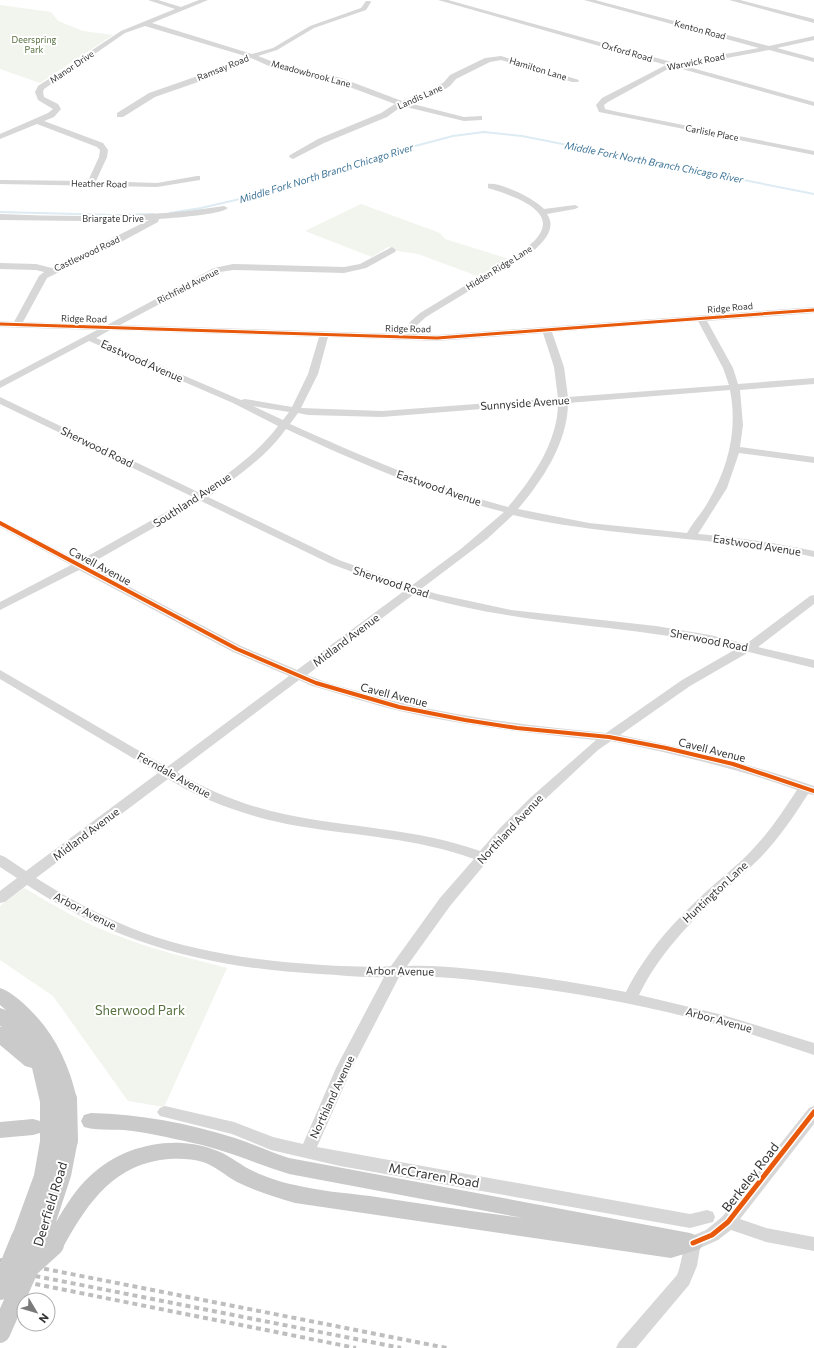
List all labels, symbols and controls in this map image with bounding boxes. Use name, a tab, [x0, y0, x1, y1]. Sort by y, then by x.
street label: Kenton Road	[673, 17, 727, 42]
park label: Deerspring Park	[12, 34, 57, 55]
street label: Oxford Road	[601, 39, 654, 64]
street label: Manor Drive	[48, 48, 96, 85]
street label: Warwick Road	[666, 51, 726, 72]
street label: Ramsay Road	[195, 52, 250, 83]
street label: Hamilton Lane	[508, 55, 568, 83]
street label: Meadowbrook Lane	[270, 58, 352, 89]
street label: Landis Lane	[396, 82, 444, 111]
street label: Carlisle Place	[685, 122, 740, 143]
water label: Middle Fork North Branch Chicago River	[564, 139, 745, 185]
water label: Middle Fork North Branch Chicago River	[237, 140, 416, 205]
street label: Heather Road	[71, 178, 127, 189]
street label: Briargate Drive	[82, 213, 144, 224]
street label: Castlewood Road	[52, 233, 121, 274]
street label: Hidden Ridge Lane	[464, 243, 534, 292]
street label: Richfield Avenue	[155, 265, 221, 306]
street label: Ridge Road	[707, 300, 753, 315]
street label: Ridge Road	[61, 313, 107, 324]
street label: Ridge Road	[385, 323, 431, 334]
street label: Eastwood Avenue	[99, 337, 186, 385]
street label: Sunnyside Avenue	[480, 393, 570, 412]
street label: Sherwood Road	[59, 423, 136, 470]
street label: Eastwood Avenue	[395, 467, 483, 508]
street label: Southland Avenue	[150, 470, 233, 530]
street label: Eastwood Avenue	[712, 531, 802, 558]
street label: Cavell Avenue	[67, 544, 134, 588]
street label: Sherwood Road	[352, 563, 431, 600]
street label: Midland Avenue	[310, 610, 382, 669]
street label: Sherwood Road	[669, 626, 749, 653]
street label: Cavell Avenue	[359, 680, 429, 709]
street label: Cavell Avenue	[677, 735, 747, 764]
street label: Ferndale Avenue	[135, 749, 213, 800]
street label: Northland Avenue	[474, 791, 545, 866]
street label: Midland Avenue	[50, 804, 122, 863]
street label: Huntington Lane	[680, 858, 750, 925]
street label: Arbor Avenue	[52, 889, 119, 932]
street label: Arbor Avenue	[366, 963, 434, 978]
park label: Sherwood Park	[95, 1002, 185, 1018]
street label: Arbor Avenue	[684, 1004, 754, 1035]
street label: Northland Avenue	[307, 1053, 357, 1140]
street label: Berkeley Road	[718, 1139, 782, 1215]
street label: McCraren Road	[387, 1159, 481, 1191]
street label: Deerfield Road	[30, 1160, 70, 1248]
north arrow	[16, 1292, 56, 1332]
text: N	[37, 1311, 52, 1326]

